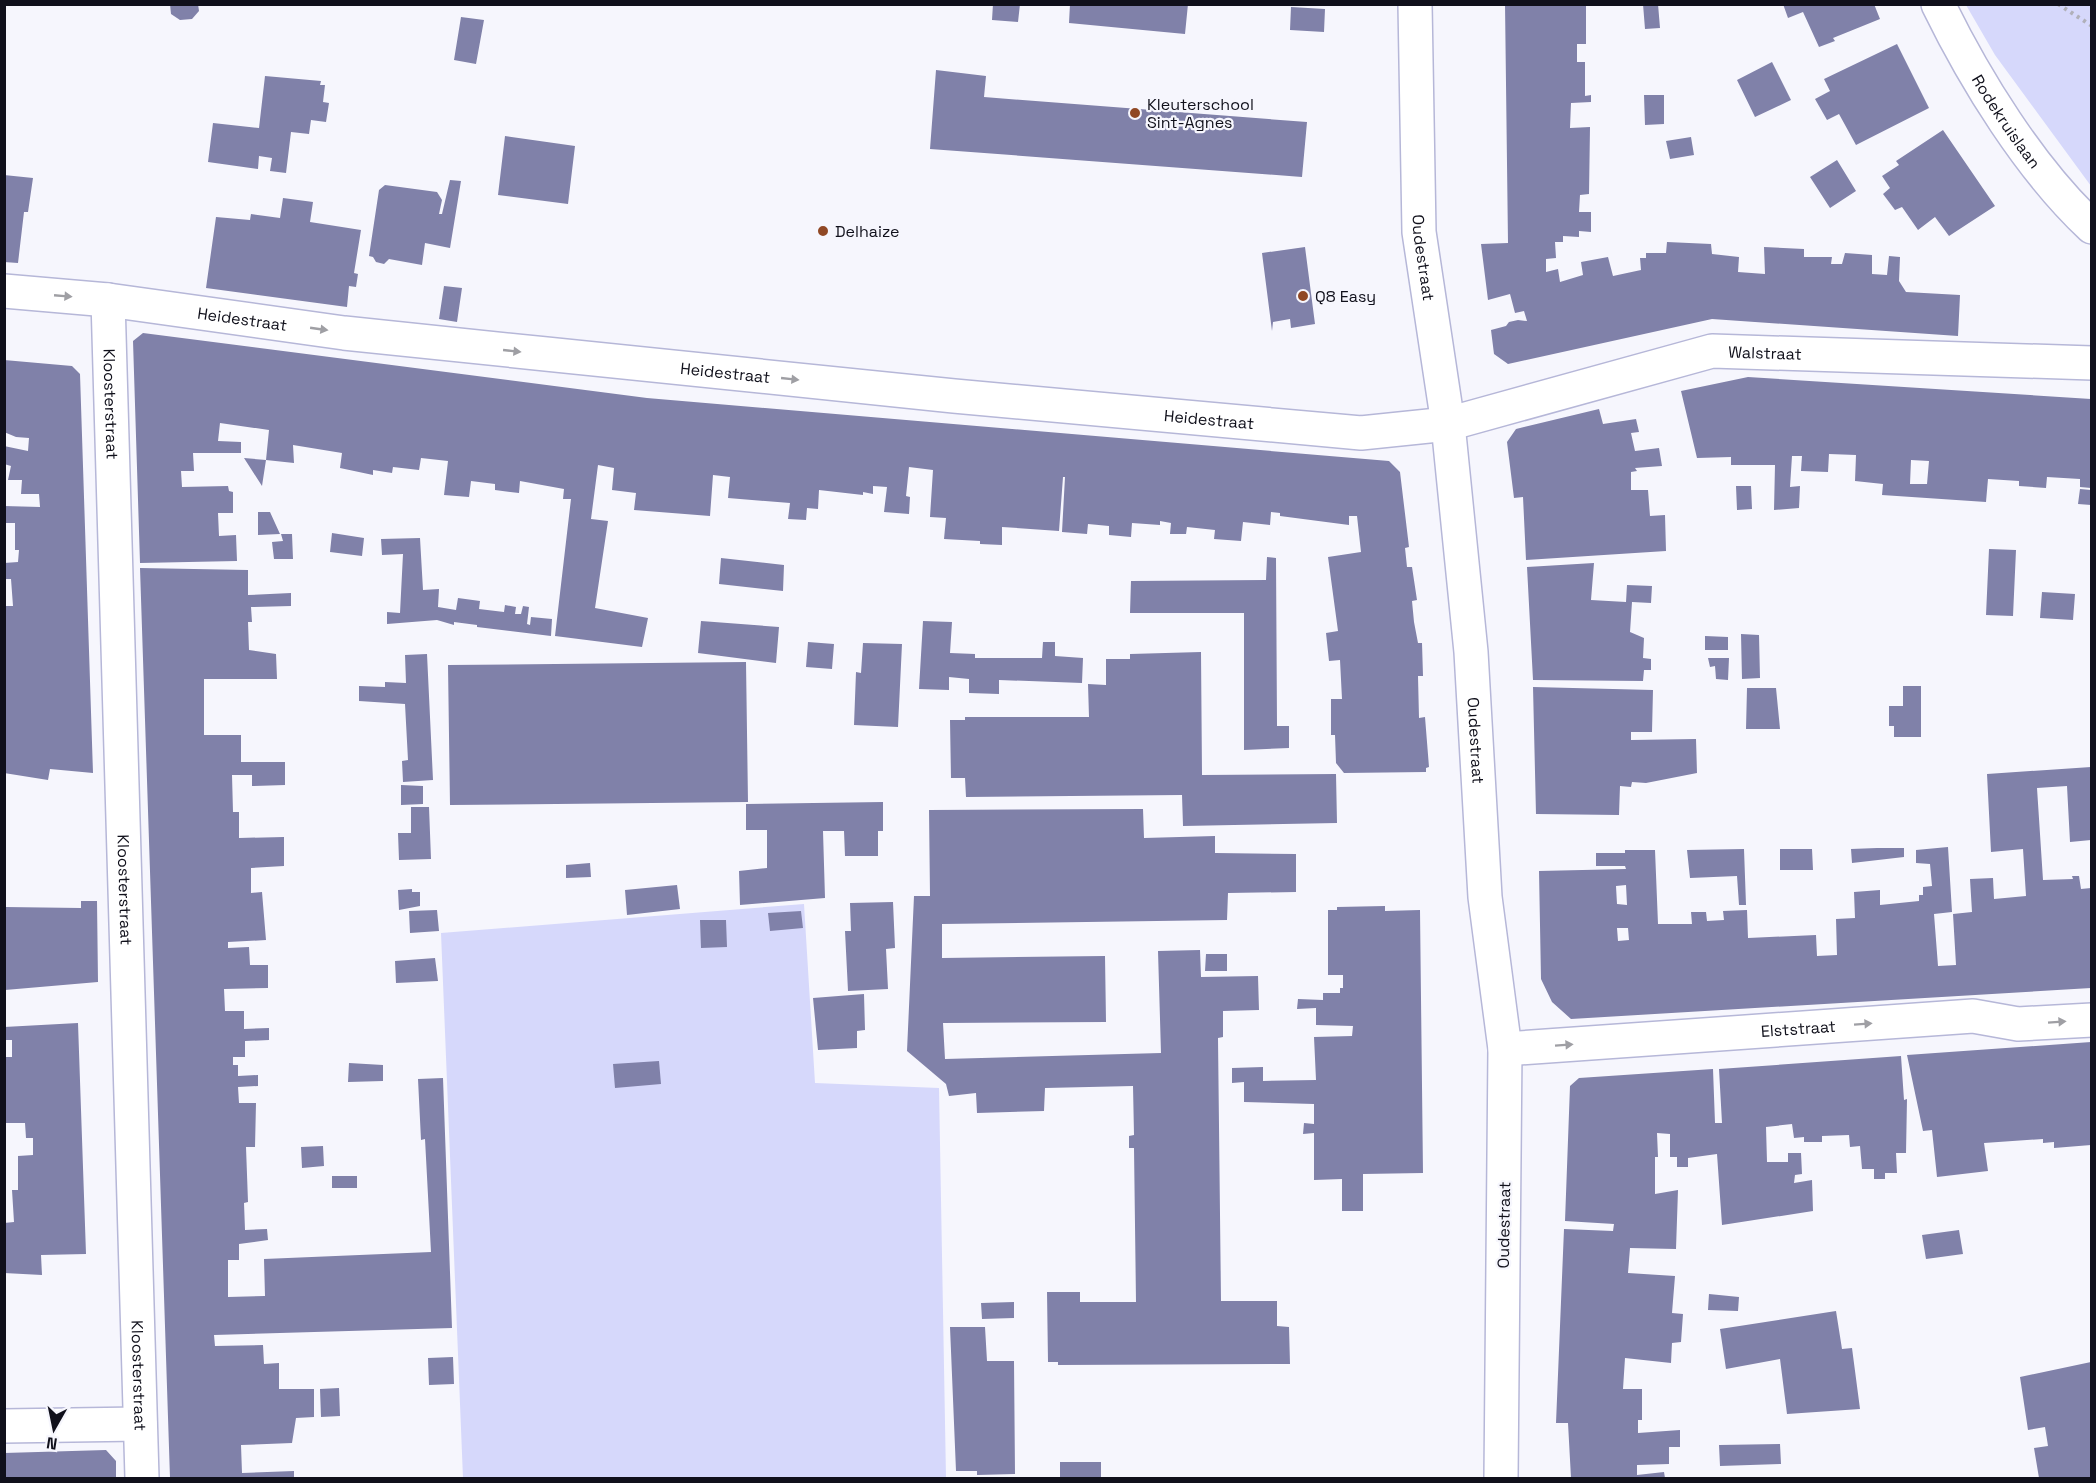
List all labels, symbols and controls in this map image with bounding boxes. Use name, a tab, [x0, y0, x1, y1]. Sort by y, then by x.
street label: Rodekruislaan	[1967, 70, 2046, 173]
place label: Kleuterschool Sint-Agnes	[1147, 94, 1254, 133]
marker: Kleuterschool Sint-Agnes	[1128, 106, 1142, 120]
street label: Oudestraat	[1408, 214, 1440, 302]
place label: Delhaize	[835, 221, 899, 242]
marker: Delhaize	[816, 224, 830, 238]
place label: Q8 Easy	[1315, 286, 1376, 307]
marker: Q8 Easy	[1296, 289, 1310, 303]
one-way arrow	[53, 291, 72, 301]
street label: Heidestraat	[196, 302, 289, 335]
one-way arrow	[309, 325, 328, 334]
street label: Walstraat	[1728, 341, 1802, 364]
one-way arrow	[503, 346, 522, 356]
street label: Kloosterstraat	[99, 348, 123, 460]
street label: Heidestraat	[679, 357, 771, 388]
one-way arrow	[781, 374, 800, 384]
street label: Heidestraat	[1163, 405, 1255, 434]
street label: Oudestraat	[1463, 696, 1489, 785]
street label: Kloosterstraat	[113, 834, 137, 945]
street label: Elststraat	[1760, 1015, 1837, 1041]
one-way arrow	[2047, 1017, 2066, 1026]
one-way arrow	[1853, 1019, 1872, 1028]
one-way arrow	[1554, 1040, 1573, 1050]
street label: Oudestraat	[1493, 1181, 1515, 1269]
street label: Kloosterstraat	[127, 1320, 151, 1431]
north arrow	[24, 1399, 84, 1459]
text: N	[45, 1432, 59, 1455]

